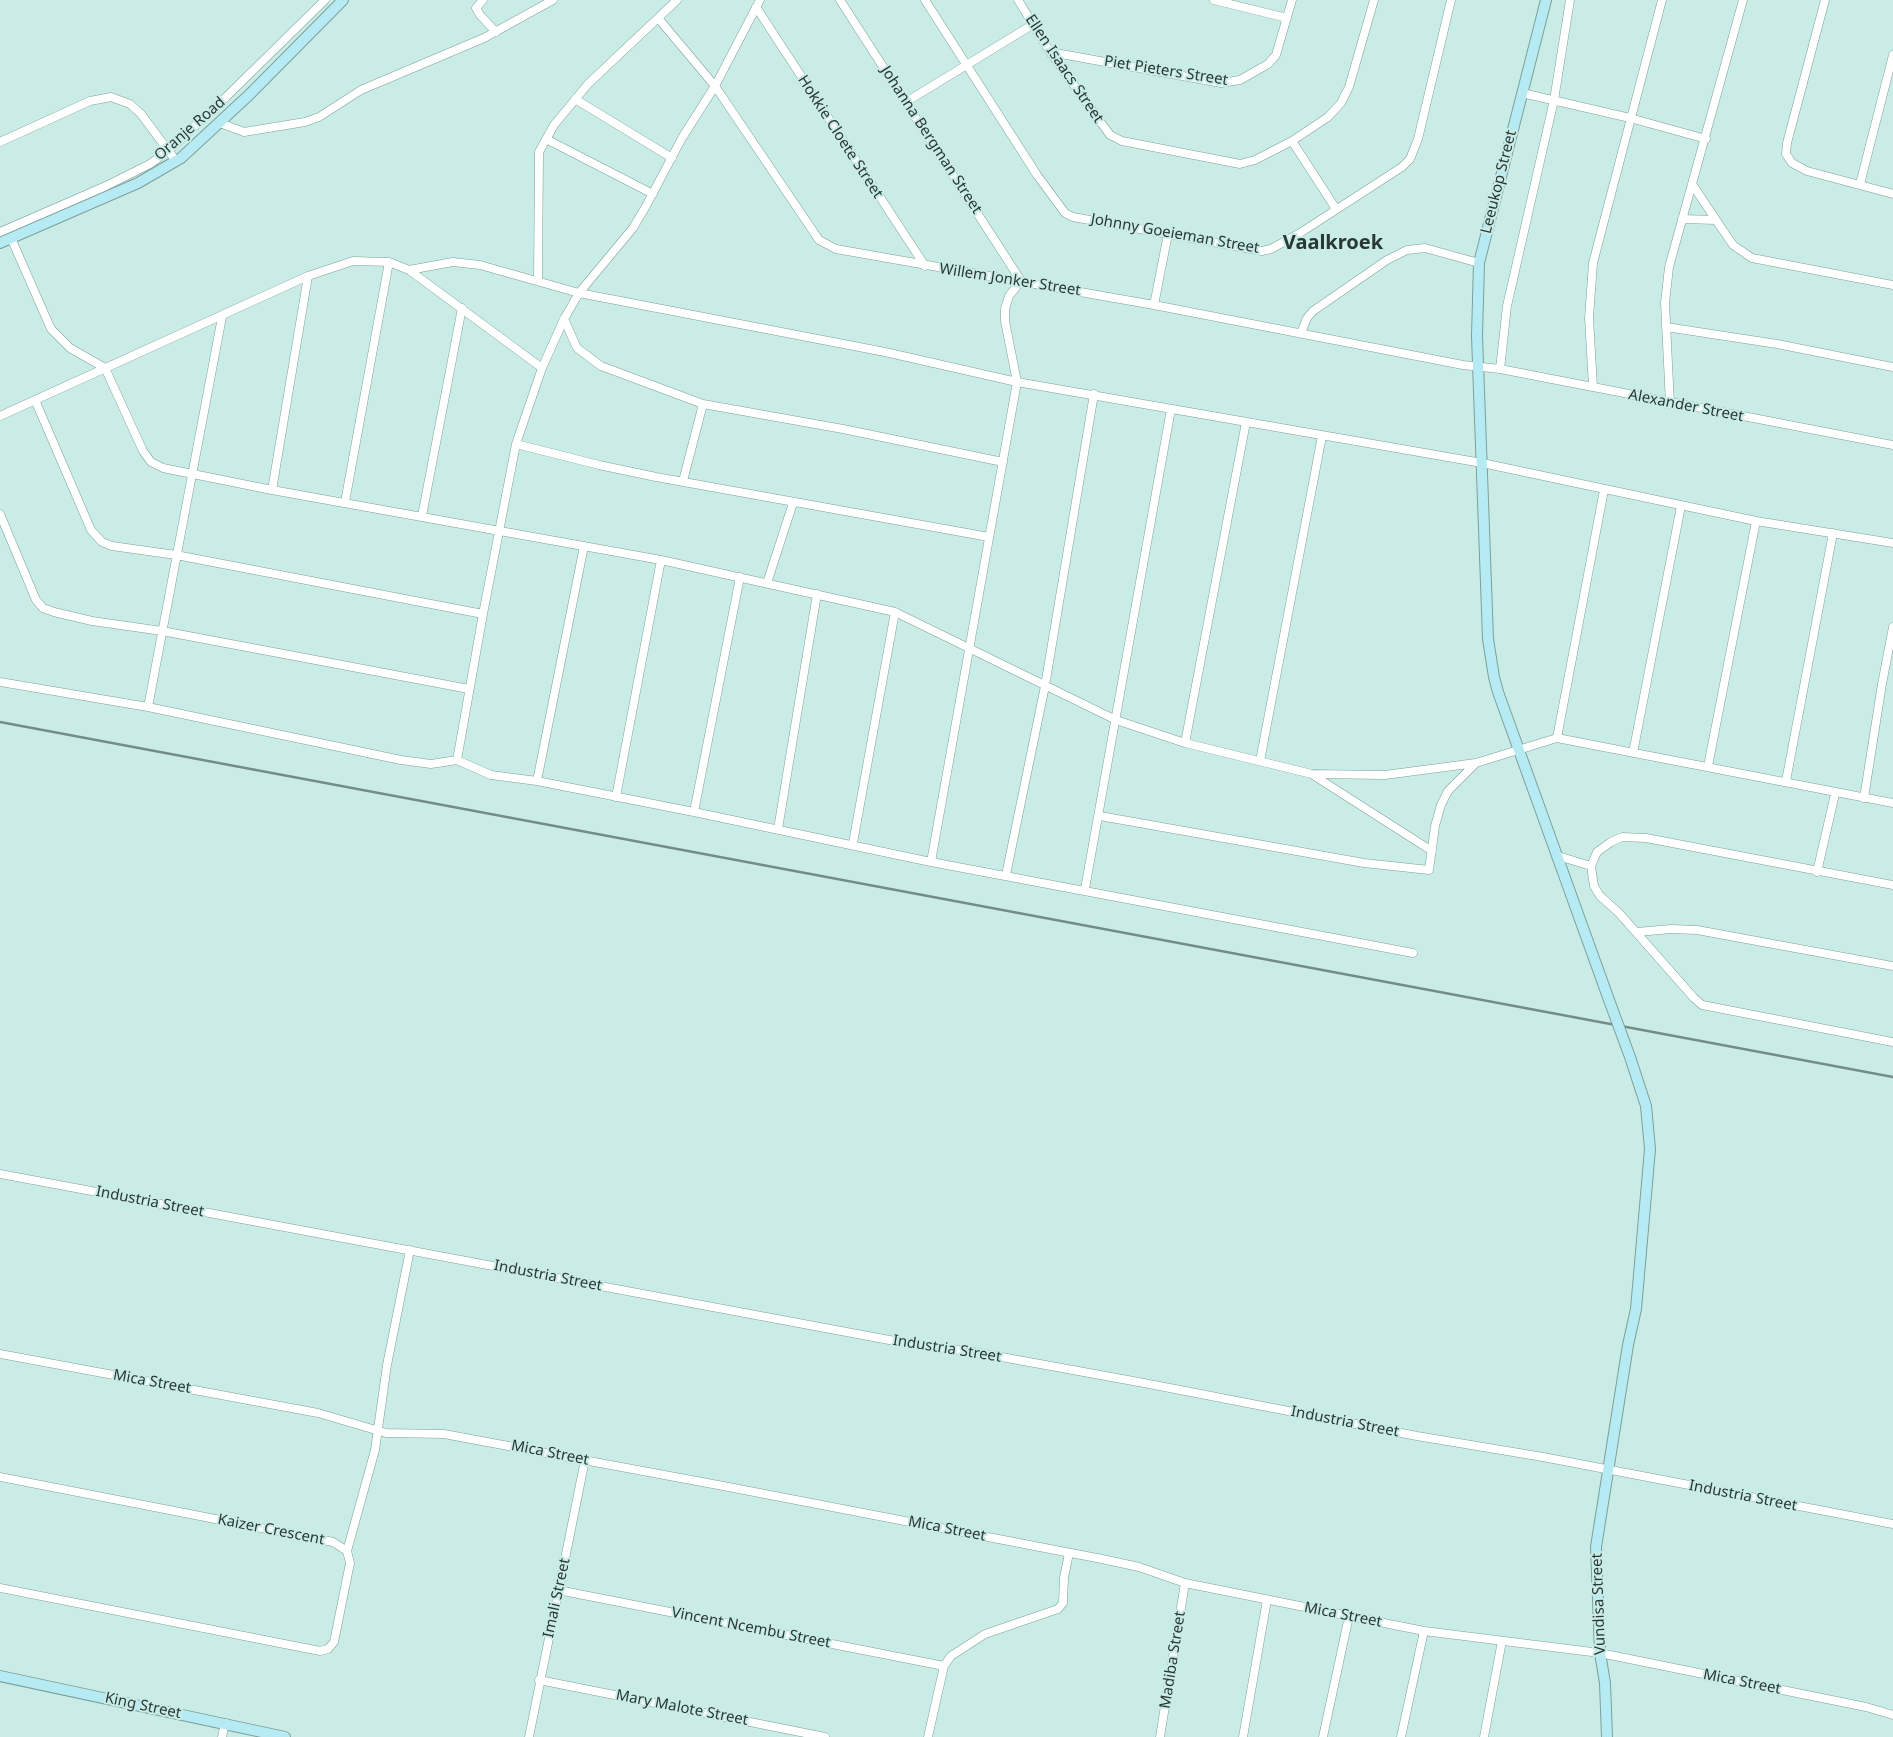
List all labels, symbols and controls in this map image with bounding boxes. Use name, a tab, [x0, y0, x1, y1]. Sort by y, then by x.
street label: Ellen Isaacs Street	[1021, 11, 1107, 127]
street label: Piet Pieters Street	[1103, 52, 1229, 90]
street label: Johanna Bergman Street	[876, 63, 986, 217]
street label: Hokkie Cloete Street	[794, 72, 886, 202]
street label: Oranje Road	[151, 93, 229, 165]
street label: Leeukop Street	[1477, 128, 1521, 236]
street label: Johnny Goeieman Street	[1089, 210, 1261, 258]
district label: Vaalkroek	[1283, 231, 1383, 255]
street label: Willem Jonker Street	[938, 260, 1082, 300]
street label: Alexander Street	[1627, 386, 1745, 426]
street label: Industria Street	[94, 1183, 206, 1221]
street label: Industria Street	[492, 1257, 604, 1295]
street label: Industria Street	[891, 1332, 1003, 1366]
street label: Mica Street	[112, 1366, 192, 1398]
street label: Industria Street	[1289, 1403, 1401, 1441]
street label: Mica Street	[510, 1437, 590, 1469]
street label: Industria Street	[1687, 1477, 1799, 1515]
street label: Kaizer Crescent	[216, 1511, 326, 1549]
street label: Mica Street	[907, 1513, 987, 1545]
street label: Vundisa Street	[1588, 1553, 1610, 1655]
street label: Imali Street	[540, 1556, 574, 1640]
street label: Mica Street	[1303, 1599, 1383, 1631]
street label: Vincent Ncembu Street	[670, 1604, 832, 1652]
street label: Madiba Street	[1156, 1610, 1190, 1710]
street label: Mica Street	[1702, 1666, 1782, 1698]
street label: Mary Malote Street	[614, 1686, 750, 1730]
street label: King Street	[103, 1689, 183, 1723]

